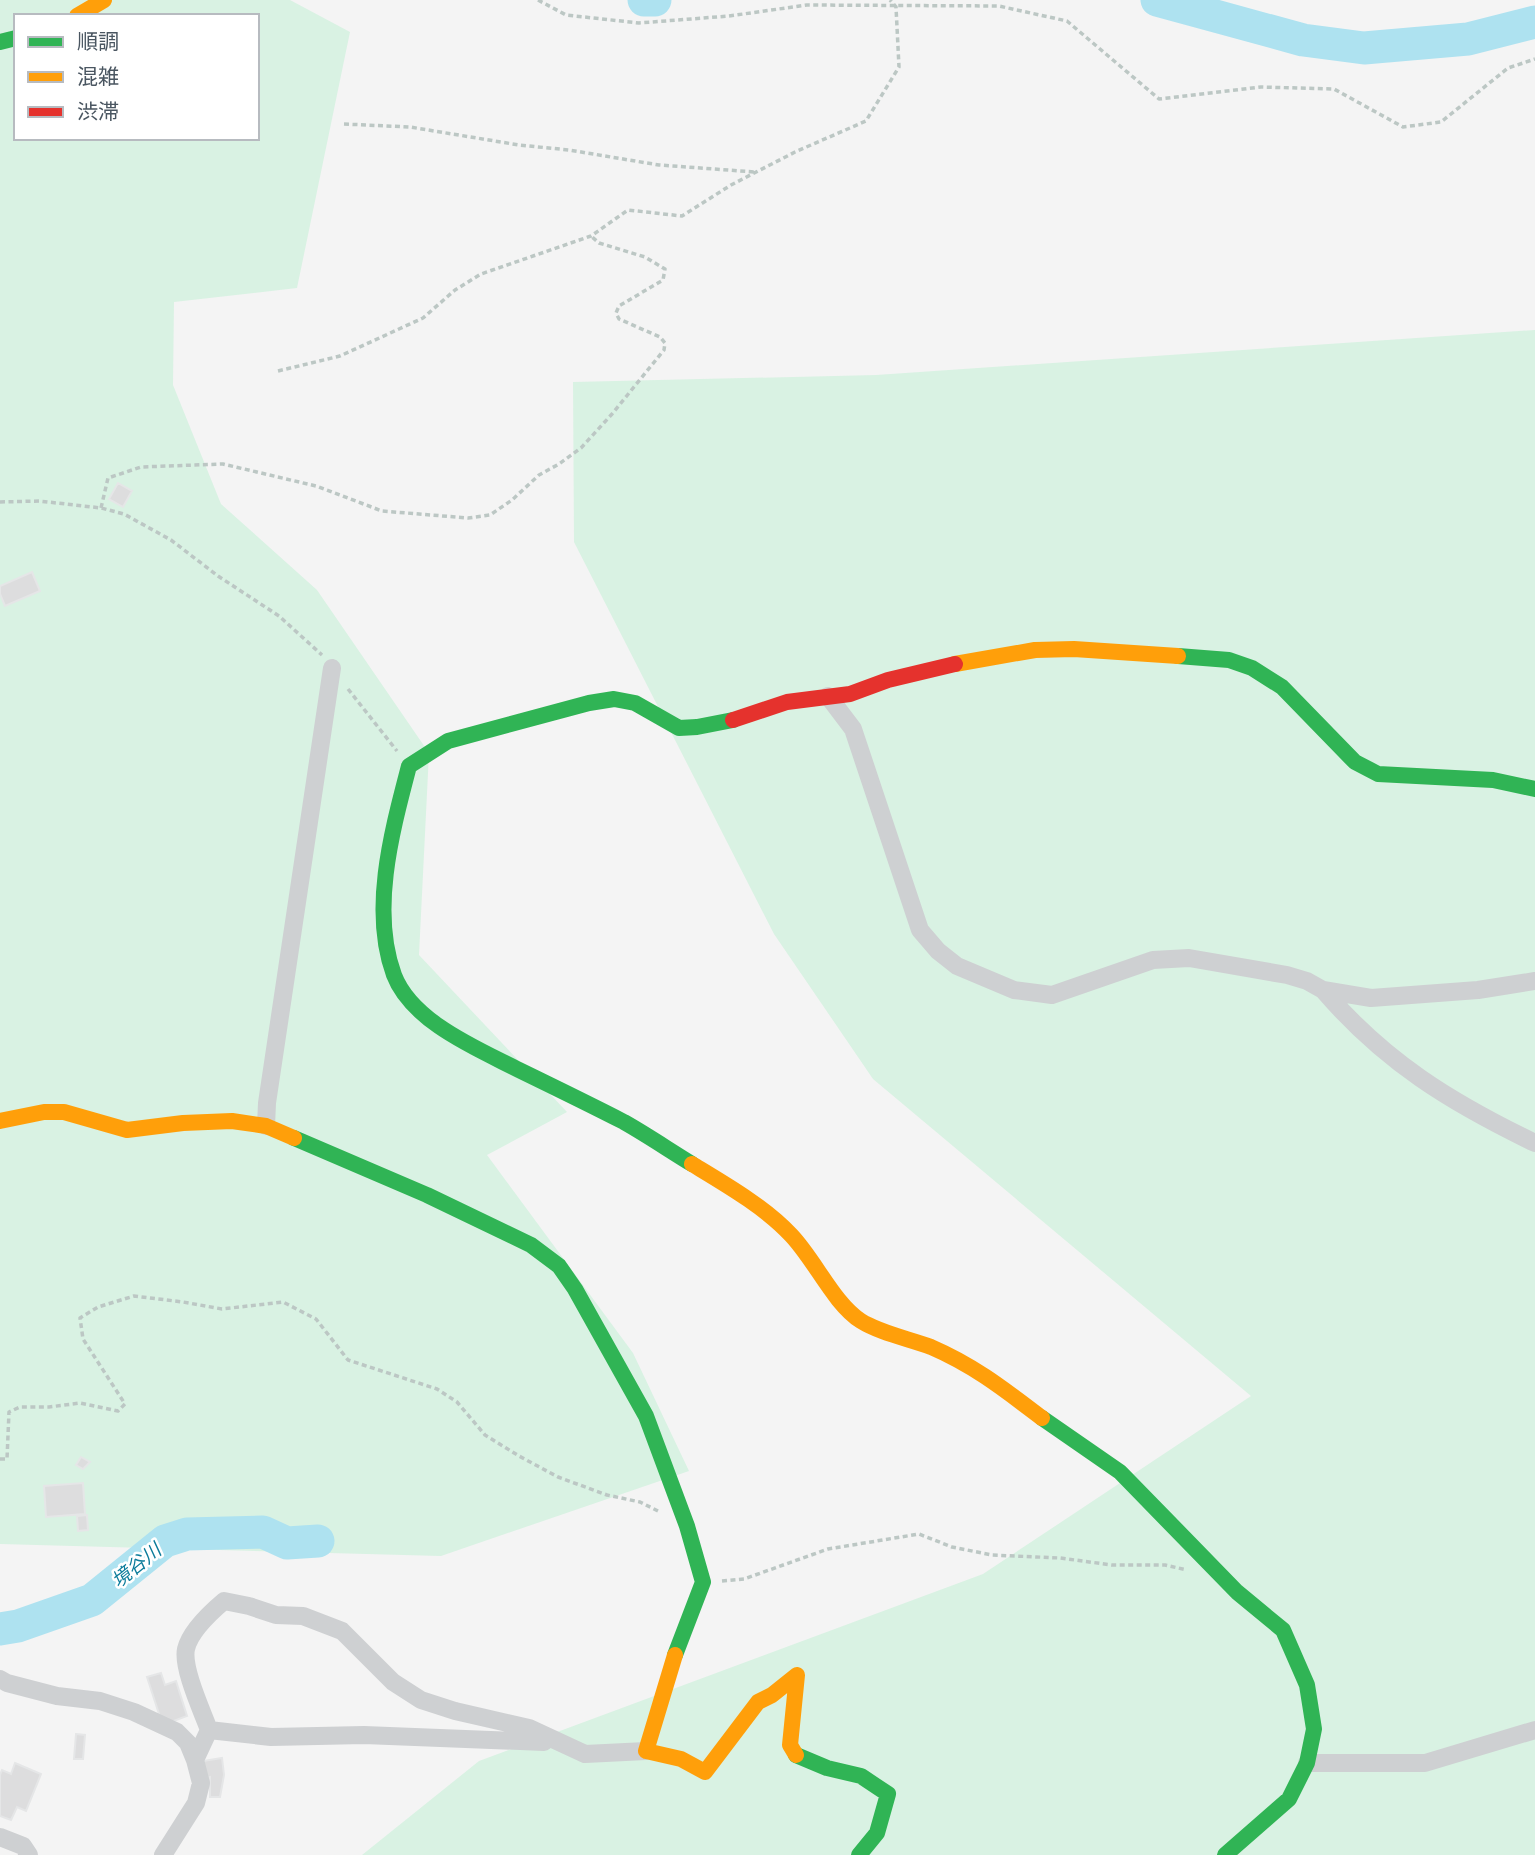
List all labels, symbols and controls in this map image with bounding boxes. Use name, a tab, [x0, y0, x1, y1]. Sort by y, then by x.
legend	[14, 14, 259, 140]
text: 順調	[77, 27, 119, 55]
text: 混雑	[77, 62, 119, 90]
text: 渋滞	[77, 97, 119, 125]
water label: 境谷川	[106, 1536, 168, 1593]

